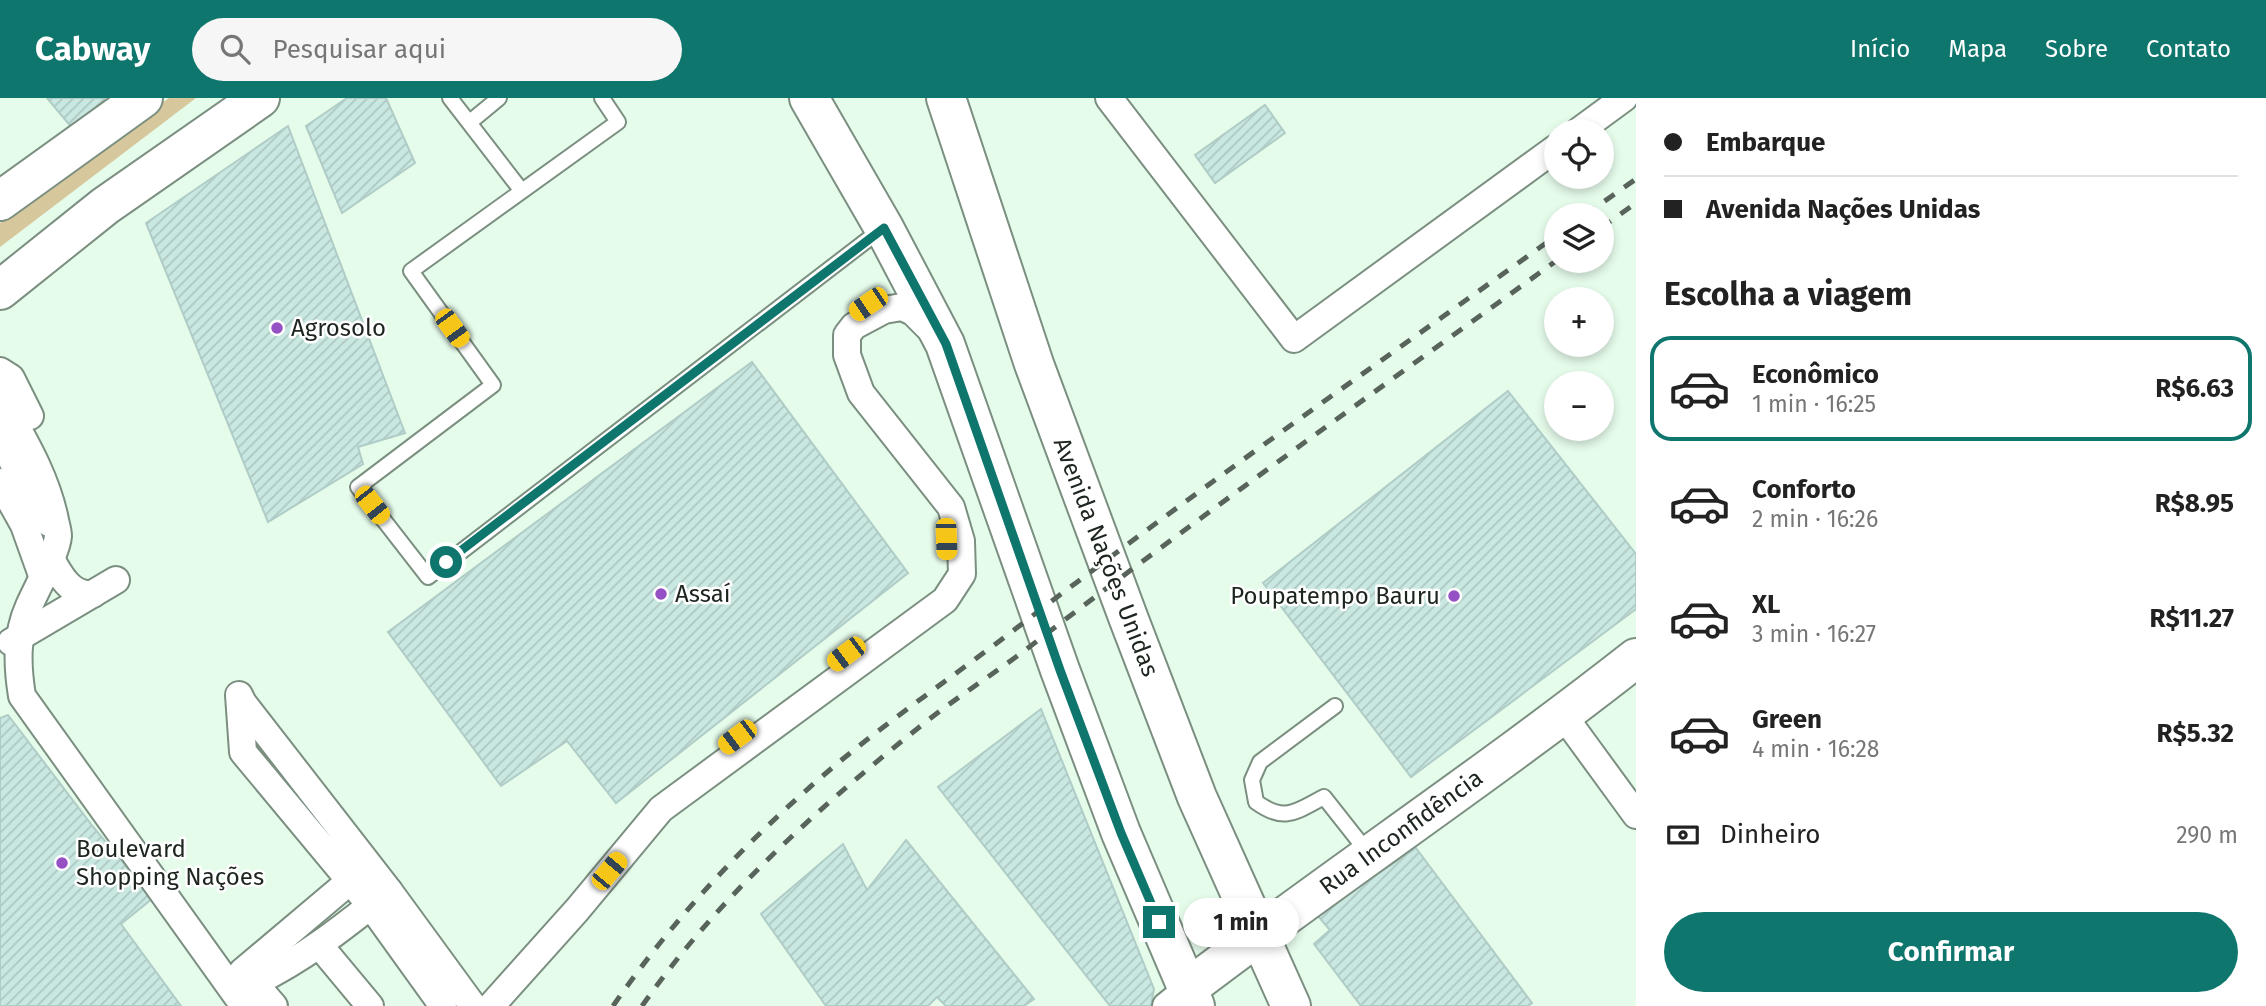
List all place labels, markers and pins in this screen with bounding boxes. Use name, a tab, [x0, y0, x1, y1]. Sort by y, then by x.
place label: Agrosolo	[291, 314, 386, 342]
marker: Agrosolo	[269, 320, 285, 336]
place label: Assaí	[675, 580, 731, 608]
place label: Poupatempo Bauru	[1230, 582, 1440, 610]
marker: Assaí	[653, 586, 669, 602]
marker: Poupatempo Bauru	[1446, 588, 1462, 604]
place label: Boulevard Shopping Nações	[76, 835, 264, 891]
marker: Boulevard Shopping Nações	[54, 855, 70, 871]

